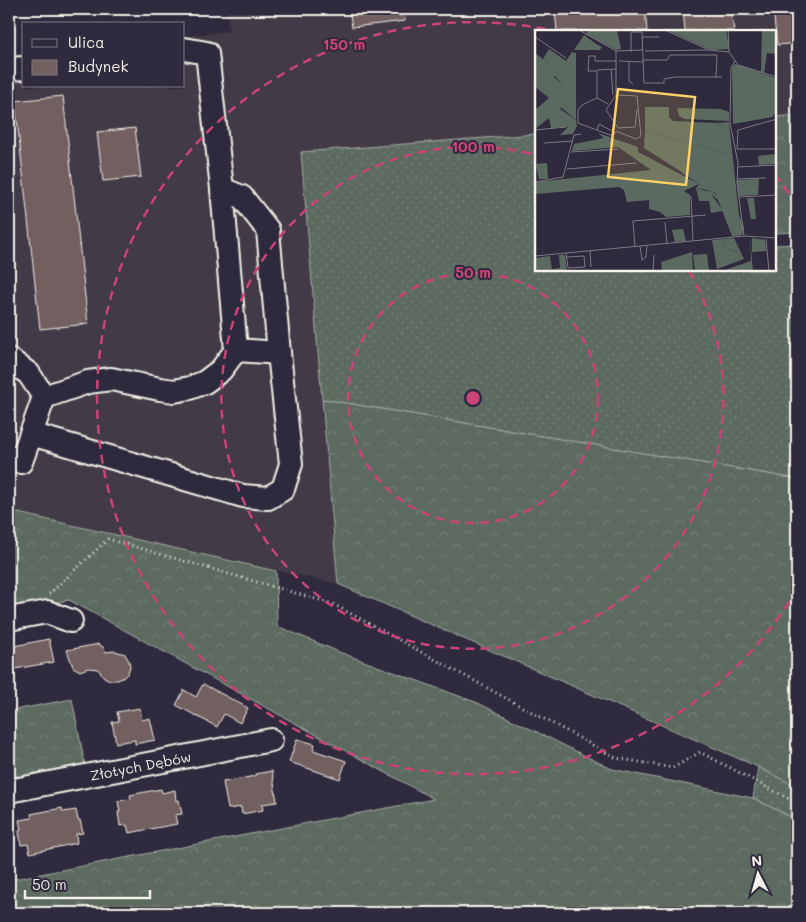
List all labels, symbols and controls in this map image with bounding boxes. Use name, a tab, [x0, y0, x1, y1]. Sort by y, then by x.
legend	[22, 22, 185, 88]
inset map	[535, 30, 776, 271]
text: Ulica	[68, 32, 105, 52]
text: 150 m	[323, 34, 365, 54]
text: Budynek	[68, 56, 128, 76]
text: 100 m	[451, 136, 495, 156]
text: 50 m	[455, 262, 491, 282]
centre of rings	[464, 389, 482, 407]
street label: Złotych Dębów	[88, 746, 193, 785]
north arrow	[734, 850, 784, 900]
text: N	[750, 851, 763, 871]
scale bar	[25, 867, 150, 899]
text: 50 m	[32, 874, 67, 894]

